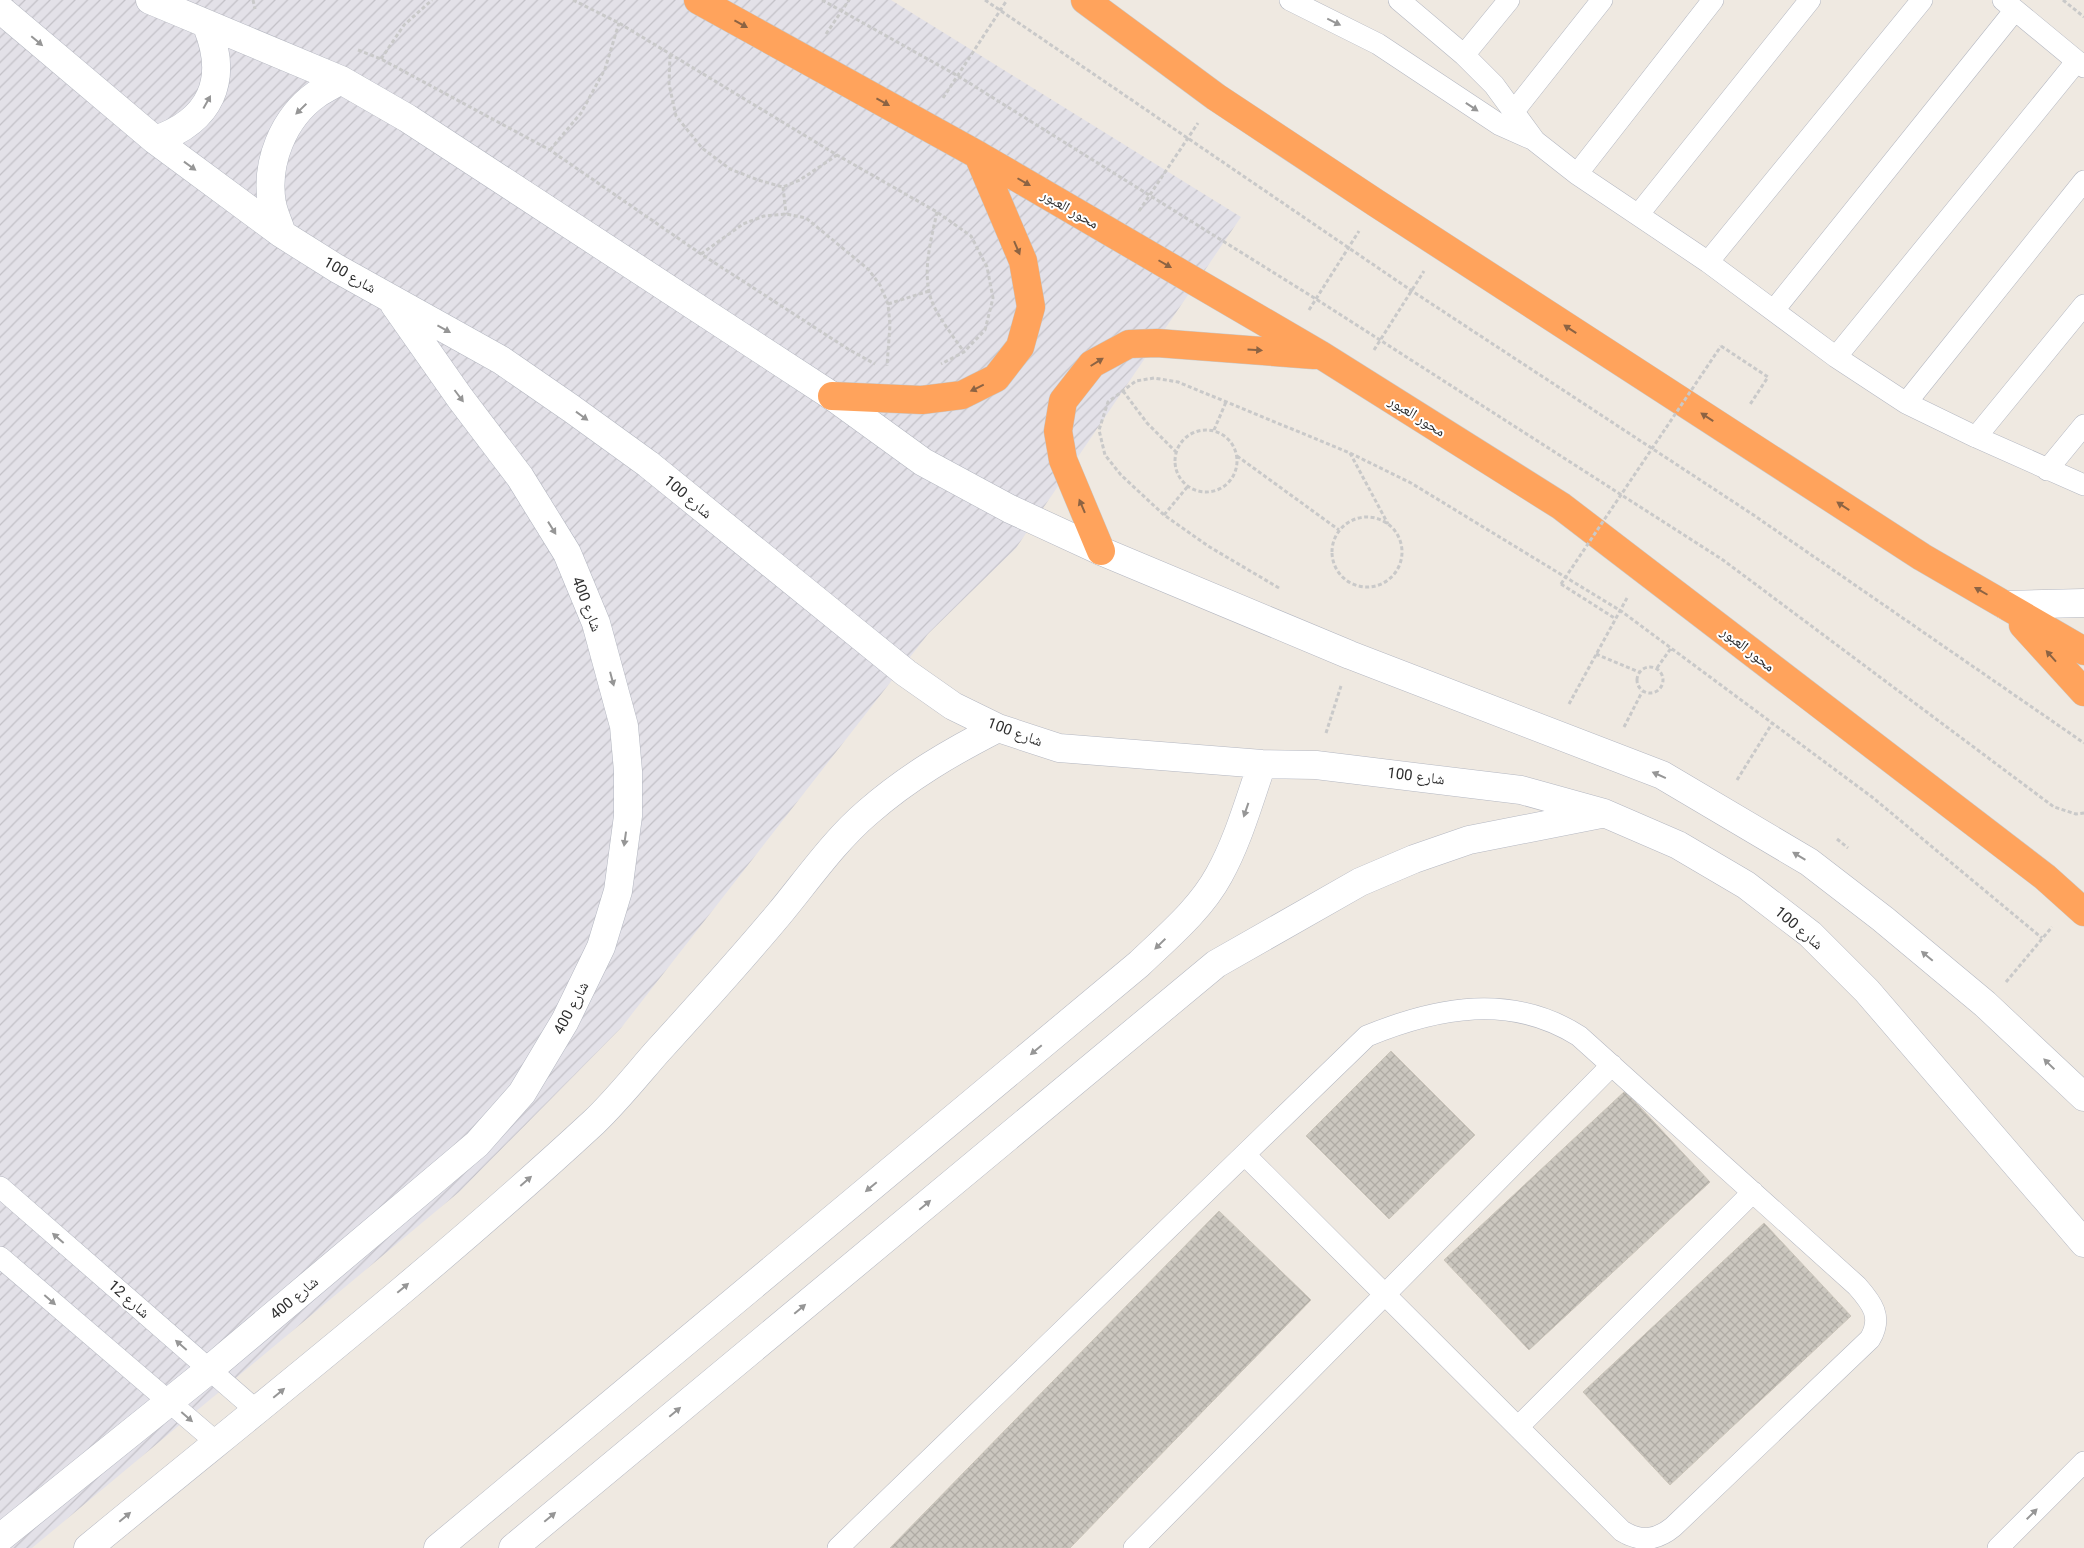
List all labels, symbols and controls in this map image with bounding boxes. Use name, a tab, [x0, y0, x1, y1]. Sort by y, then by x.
one-way arrow	[1327, 18, 1341, 26]
one-way arrow	[734, 19, 747, 28]
one-way arrow	[31, 35, 44, 46]
one-way arrow	[202, 95, 211, 108]
one-way arrow	[876, 98, 889, 107]
one-way arrow	[295, 102, 307, 114]
one-way arrow	[1465, 102, 1479, 112]
one-way arrow	[183, 161, 197, 171]
one-way arrow	[1018, 178, 1031, 187]
street label: محور العبور	[1037, 185, 1102, 233]
one-way arrow	[1014, 241, 1022, 255]
street label: شارع 100	[320, 253, 380, 298]
one-way arrow	[1158, 260, 1171, 269]
one-way arrow	[438, 324, 451, 333]
one-way arrow	[1564, 324, 1577, 334]
one-way arrow	[1247, 347, 1263, 355]
one-way arrow	[1090, 357, 1104, 366]
one-way arrow	[970, 384, 984, 392]
one-way arrow	[453, 389, 464, 402]
street label: محور العبور	[1384, 391, 1449, 441]
one-way arrow	[575, 410, 588, 421]
one-way arrow	[1700, 413, 1713, 422]
street label: شارع 100	[660, 472, 716, 523]
one-way arrow	[1078, 498, 1086, 513]
one-way arrow	[1837, 501, 1850, 510]
one-way arrow	[548, 522, 557, 535]
street label: شارع 400	[567, 574, 606, 635]
one-way arrow	[1975, 587, 1988, 596]
street label: محور العبور	[1717, 622, 1779, 676]
one-way arrow	[2045, 651, 2057, 663]
one-way arrow	[608, 671, 616, 686]
street label: شارع 100	[985, 714, 1045, 751]
street label: شارع 100	[1386, 764, 1446, 789]
one-way arrow	[1652, 770, 1666, 778]
one-way arrow	[1242, 803, 1250, 818]
one-way arrow	[621, 832, 629, 848]
one-way arrow	[1793, 852, 1806, 861]
street label: شارع 100	[1771, 903, 1827, 954]
one-way arrow	[1154, 938, 1166, 950]
one-way arrow	[1921, 950, 1934, 961]
street label: شارع 400	[550, 978, 593, 1038]
one-way arrow	[1030, 1044, 1043, 1055]
one-way arrow	[2043, 1058, 2055, 1070]
one-way arrow	[519, 1176, 532, 1187]
one-way arrow	[864, 1182, 877, 1193]
one-way arrow	[918, 1199, 931, 1210]
one-way arrow	[53, 1232, 65, 1244]
street label: شارع 400	[266, 1273, 323, 1324]
street label: شارع 12	[104, 1276, 154, 1323]
one-way arrow	[397, 1283, 409, 1294]
one-way arrow	[44, 1294, 56, 1306]
one-way arrow	[793, 1303, 806, 1314]
one-way arrow	[174, 1339, 187, 1350]
one-way arrow	[272, 1387, 285, 1398]
one-way arrow	[668, 1407, 681, 1418]
one-way arrow	[181, 1411, 193, 1423]
one-way arrow	[2026, 1508, 2038, 1520]
one-way arrow	[543, 1511, 556, 1522]
one-way arrow	[119, 1512, 131, 1523]

